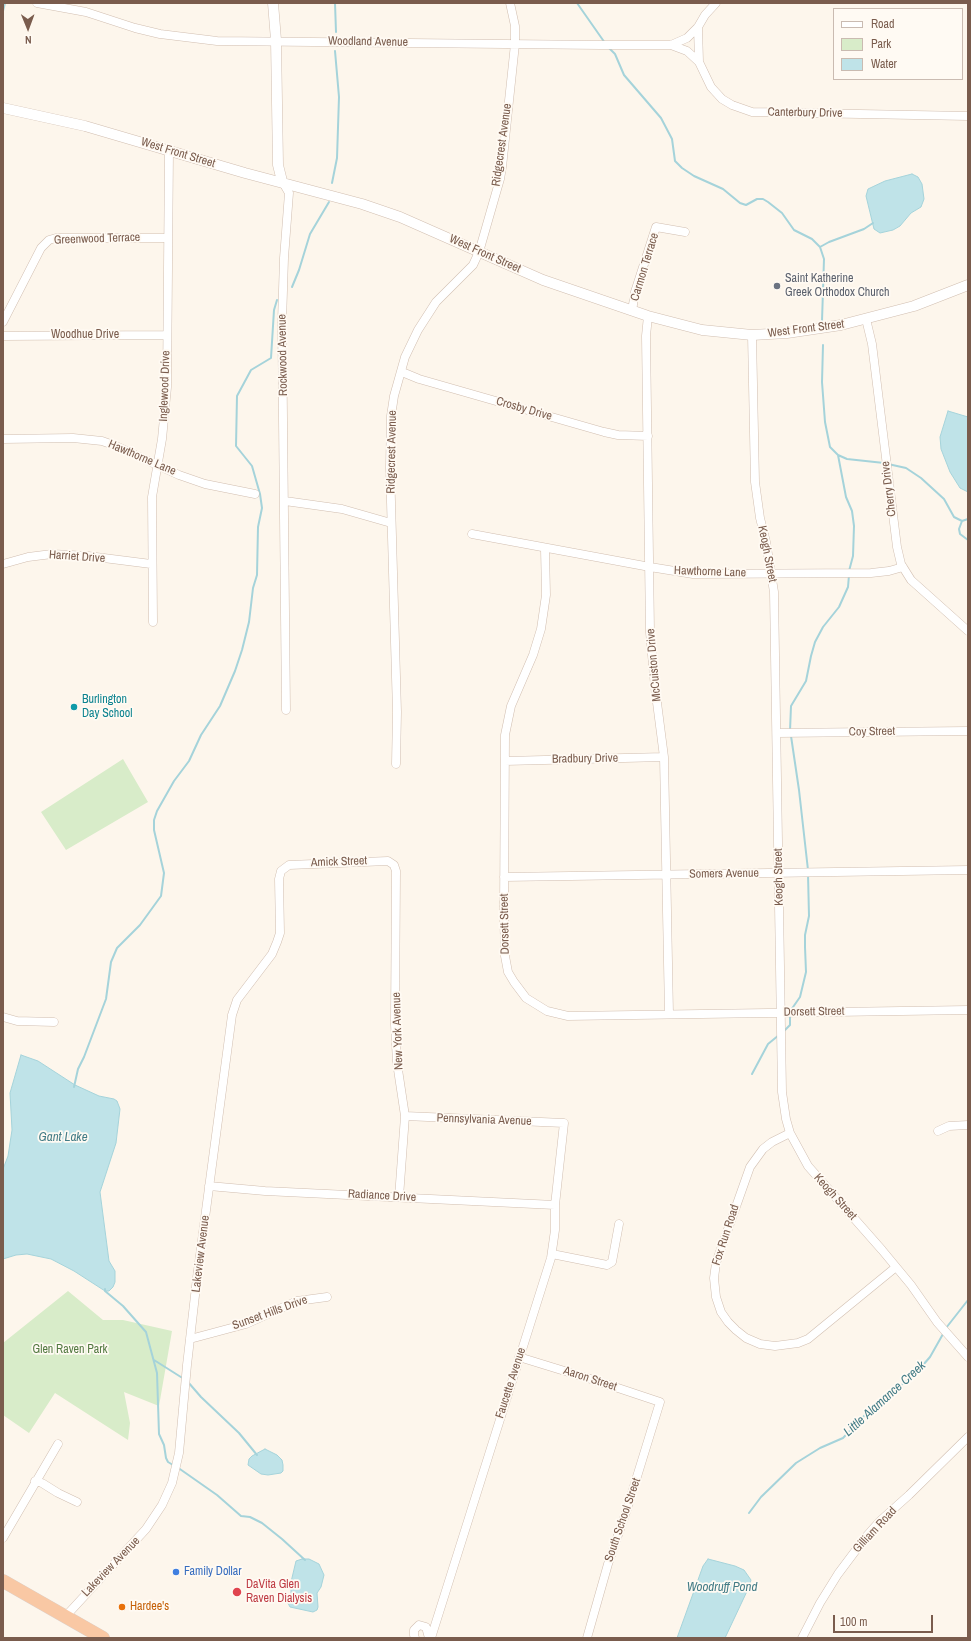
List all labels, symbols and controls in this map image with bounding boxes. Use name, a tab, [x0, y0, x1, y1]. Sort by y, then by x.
north arrow	[8, 8, 48, 48]
legend	[833, 8, 963, 80]
text: Road	[871, 16, 895, 32]
text: N	[25, 33, 32, 47]
street label: Woodland Avenue	[328, 34, 408, 50]
text: Park	[871, 36, 891, 52]
text: Water	[871, 56, 897, 72]
street label: Ridgecrest Avenue	[489, 103, 515, 187]
street label: Canterbury Drive	[767, 105, 843, 121]
street label: West Front Street	[139, 135, 217, 171]
street label: Greenwood Terrace	[54, 230, 140, 248]
street label: Carmon Terrace	[628, 231, 662, 303]
street label: West Front Street	[447, 232, 523, 276]
place label: Saint Katherine Greek Orthodox Church	[785, 272, 889, 300]
marker: Saint Katherine Greek Orthodox Church	[772, 281, 782, 291]
street label: Rockwood Avenue	[275, 314, 291, 396]
street label: West Front Street	[767, 317, 845, 341]
street label: Woodhue Drive	[51, 328, 119, 342]
street label: Inglewood Drive	[157, 350, 173, 422]
street label: Crosby Drive	[494, 394, 554, 424]
street label: Ridgecrest Avenue	[384, 410, 400, 494]
street label: Hawthorne Lane	[106, 437, 178, 479]
street label: Cherry Drive	[878, 460, 900, 518]
street label: Keogh Street	[754, 524, 780, 584]
street label: Harriet Drive	[48, 548, 106, 566]
street label: Hawthorne Lane	[674, 564, 746, 580]
street label: McCuiston Drive	[644, 628, 664, 702]
place label: Burlington Day School	[82, 693, 132, 721]
marker: Burlington Day School	[69, 702, 79, 712]
street label: Coy Street	[849, 724, 895, 740]
street label: Bradbury Drive	[552, 751, 618, 767]
street label: Keogh Street	[771, 848, 787, 906]
street label: Amick Street	[311, 854, 367, 870]
street label: Somers Avenue	[689, 866, 759, 882]
street label: Dorsett Street	[497, 894, 513, 954]
street label: New York Avenue	[389, 992, 407, 1070]
street label: Dorsett Street	[784, 1004, 844, 1020]
street label: Pennsylvania Avenue	[436, 1111, 532, 1129]
water label: Gant Lake	[38, 1130, 88, 1146]
street label: Keogh Street	[810, 1171, 860, 1223]
street label: Radiance Drive	[347, 1187, 417, 1205]
street label: Fox Run Road	[709, 1203, 743, 1267]
street label: Lakeview Avenue	[189, 1215, 213, 1293]
street label: Sunset Hills Drive	[231, 1293, 309, 1333]
park label: Glen Raven Park	[33, 1343, 107, 1357]
street label: Faucette Avenue	[493, 1346, 529, 1420]
water label: Little Alamance Creek	[841, 1358, 929, 1440]
street label: Aaron Street	[562, 1364, 618, 1394]
street label: South School Street	[602, 1476, 644, 1564]
street label: Gilliam Road	[850, 1504, 900, 1556]
street label: Lakeview Avenue	[79, 1534, 143, 1600]
place label: Family Dollar	[184, 1565, 241, 1579]
marker: Family Dollar	[171, 1567, 181, 1577]
place label: DaVita Glen Raven Dialysis	[246, 1578, 312, 1606]
water label: Woodruff Pond	[687, 1580, 757, 1596]
marker: DaVita Glen Raven Dialysis	[231, 1586, 243, 1598]
place label: Hardee's	[130, 1600, 169, 1614]
marker: Hardee's	[117, 1602, 127, 1612]
scale bar	[835, 1607, 935, 1633]
text: 100 m	[840, 1614, 867, 1630]

